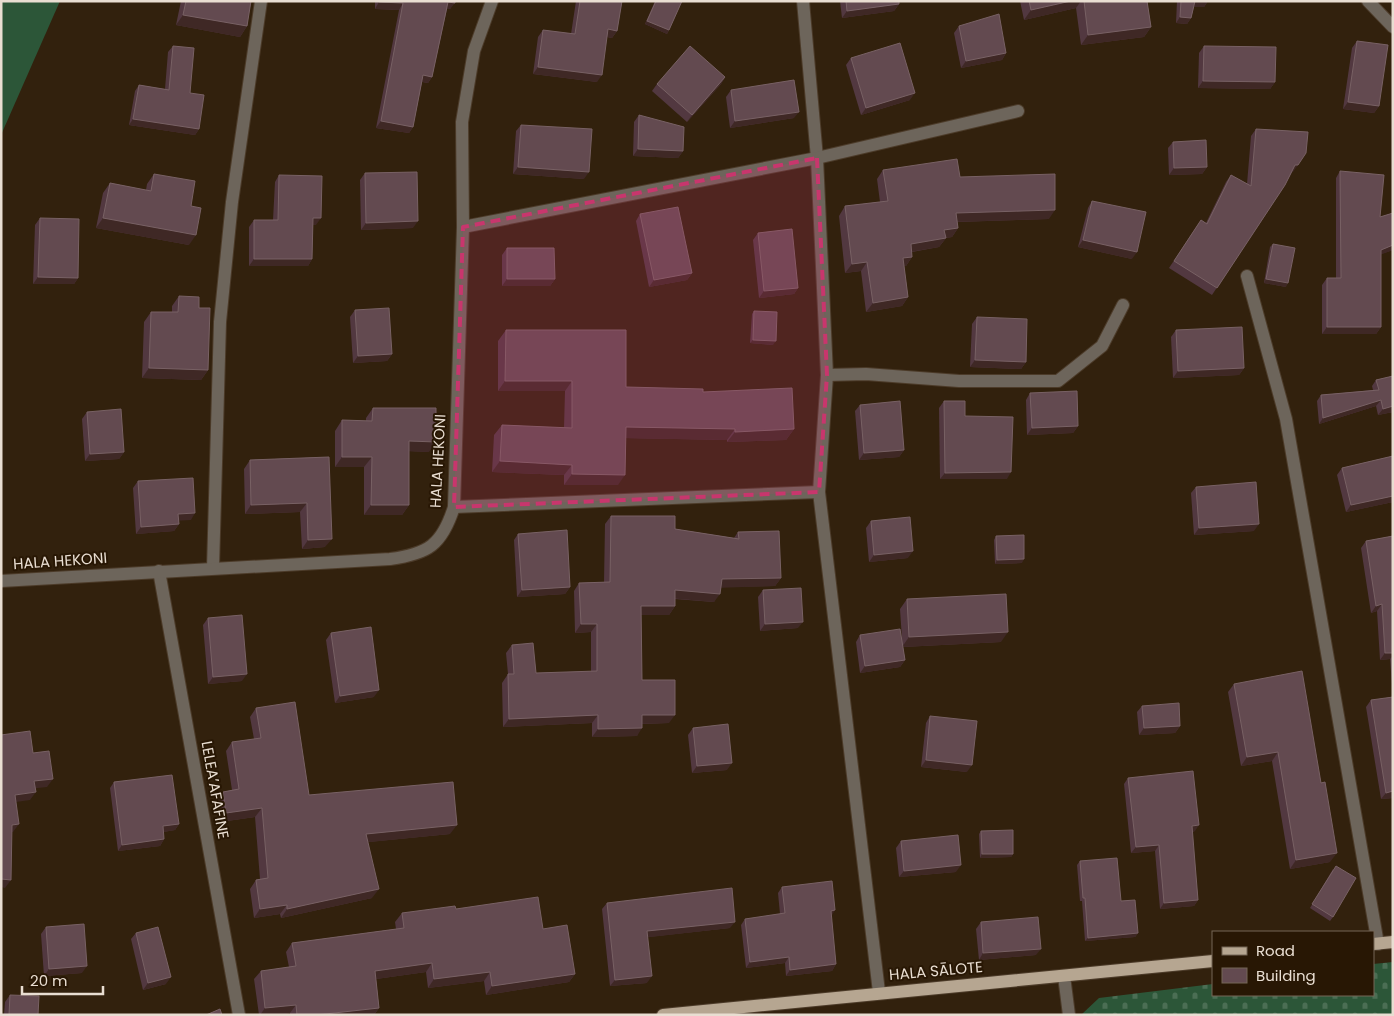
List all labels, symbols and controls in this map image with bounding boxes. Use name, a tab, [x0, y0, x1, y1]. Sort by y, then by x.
street label: HALA HEKONI	[425, 413, 450, 509]
street label: HALA HEKONI	[12, 547, 108, 574]
street label: LELEA’AFAFINE	[197, 739, 234, 840]
legend	[1212, 931, 1374, 996]
text: Road	[1256, 940, 1295, 961]
street label: HALA SĀLOTE	[888, 956, 984, 985]
scale bar	[22, 964, 104, 996]
text: Building	[1256, 965, 1316, 986]
text: 20 m	[30, 970, 68, 991]

